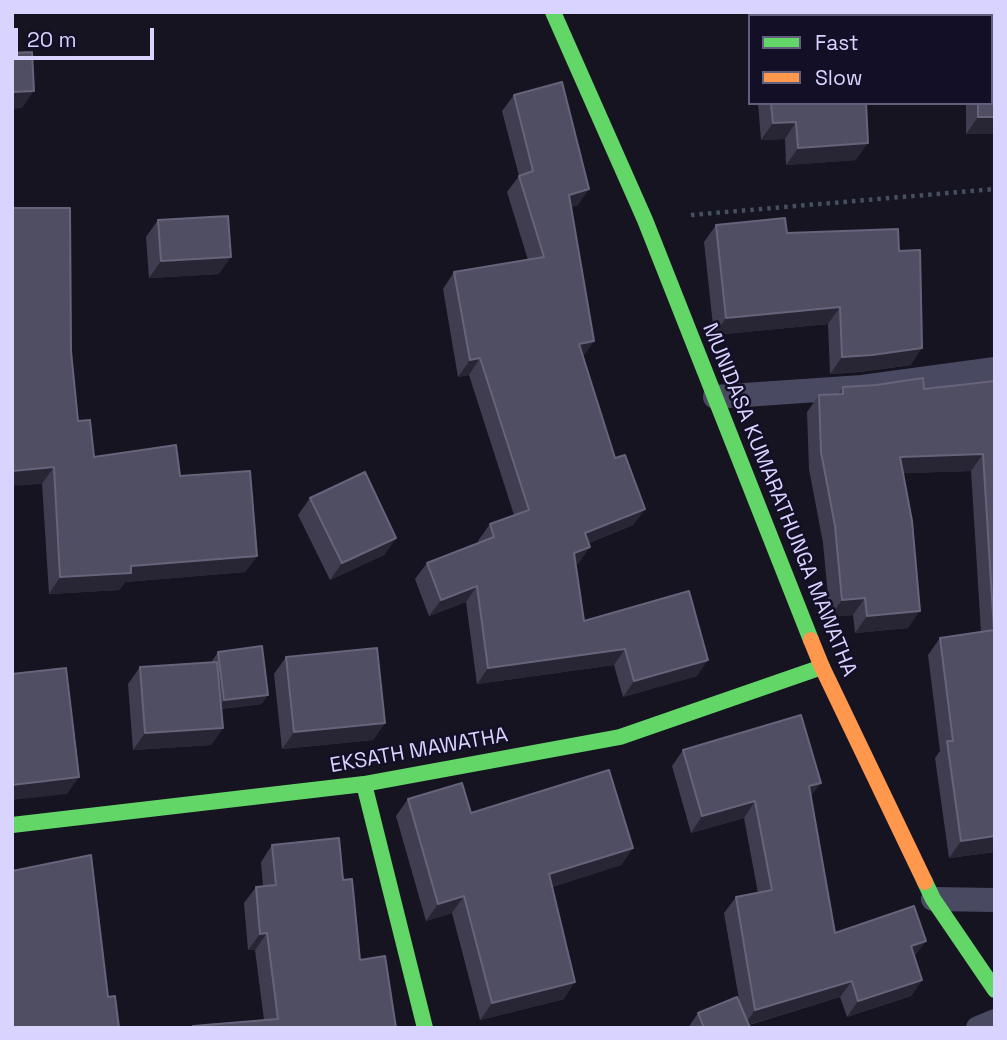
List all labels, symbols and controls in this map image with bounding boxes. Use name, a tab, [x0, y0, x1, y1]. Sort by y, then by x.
scale bar	[18, 14, 158, 58]
legend	[748, 14, 993, 105]
text: 20 m	[27, 26, 77, 53]
text: Fast	[815, 29, 859, 56]
text: Slow	[815, 64, 863, 91]
street label: MUNIDASA KUMARATHUNGA MAWATHA	[696, 320, 862, 680]
street label: EKSATH MAWATHA	[328, 723, 510, 779]

